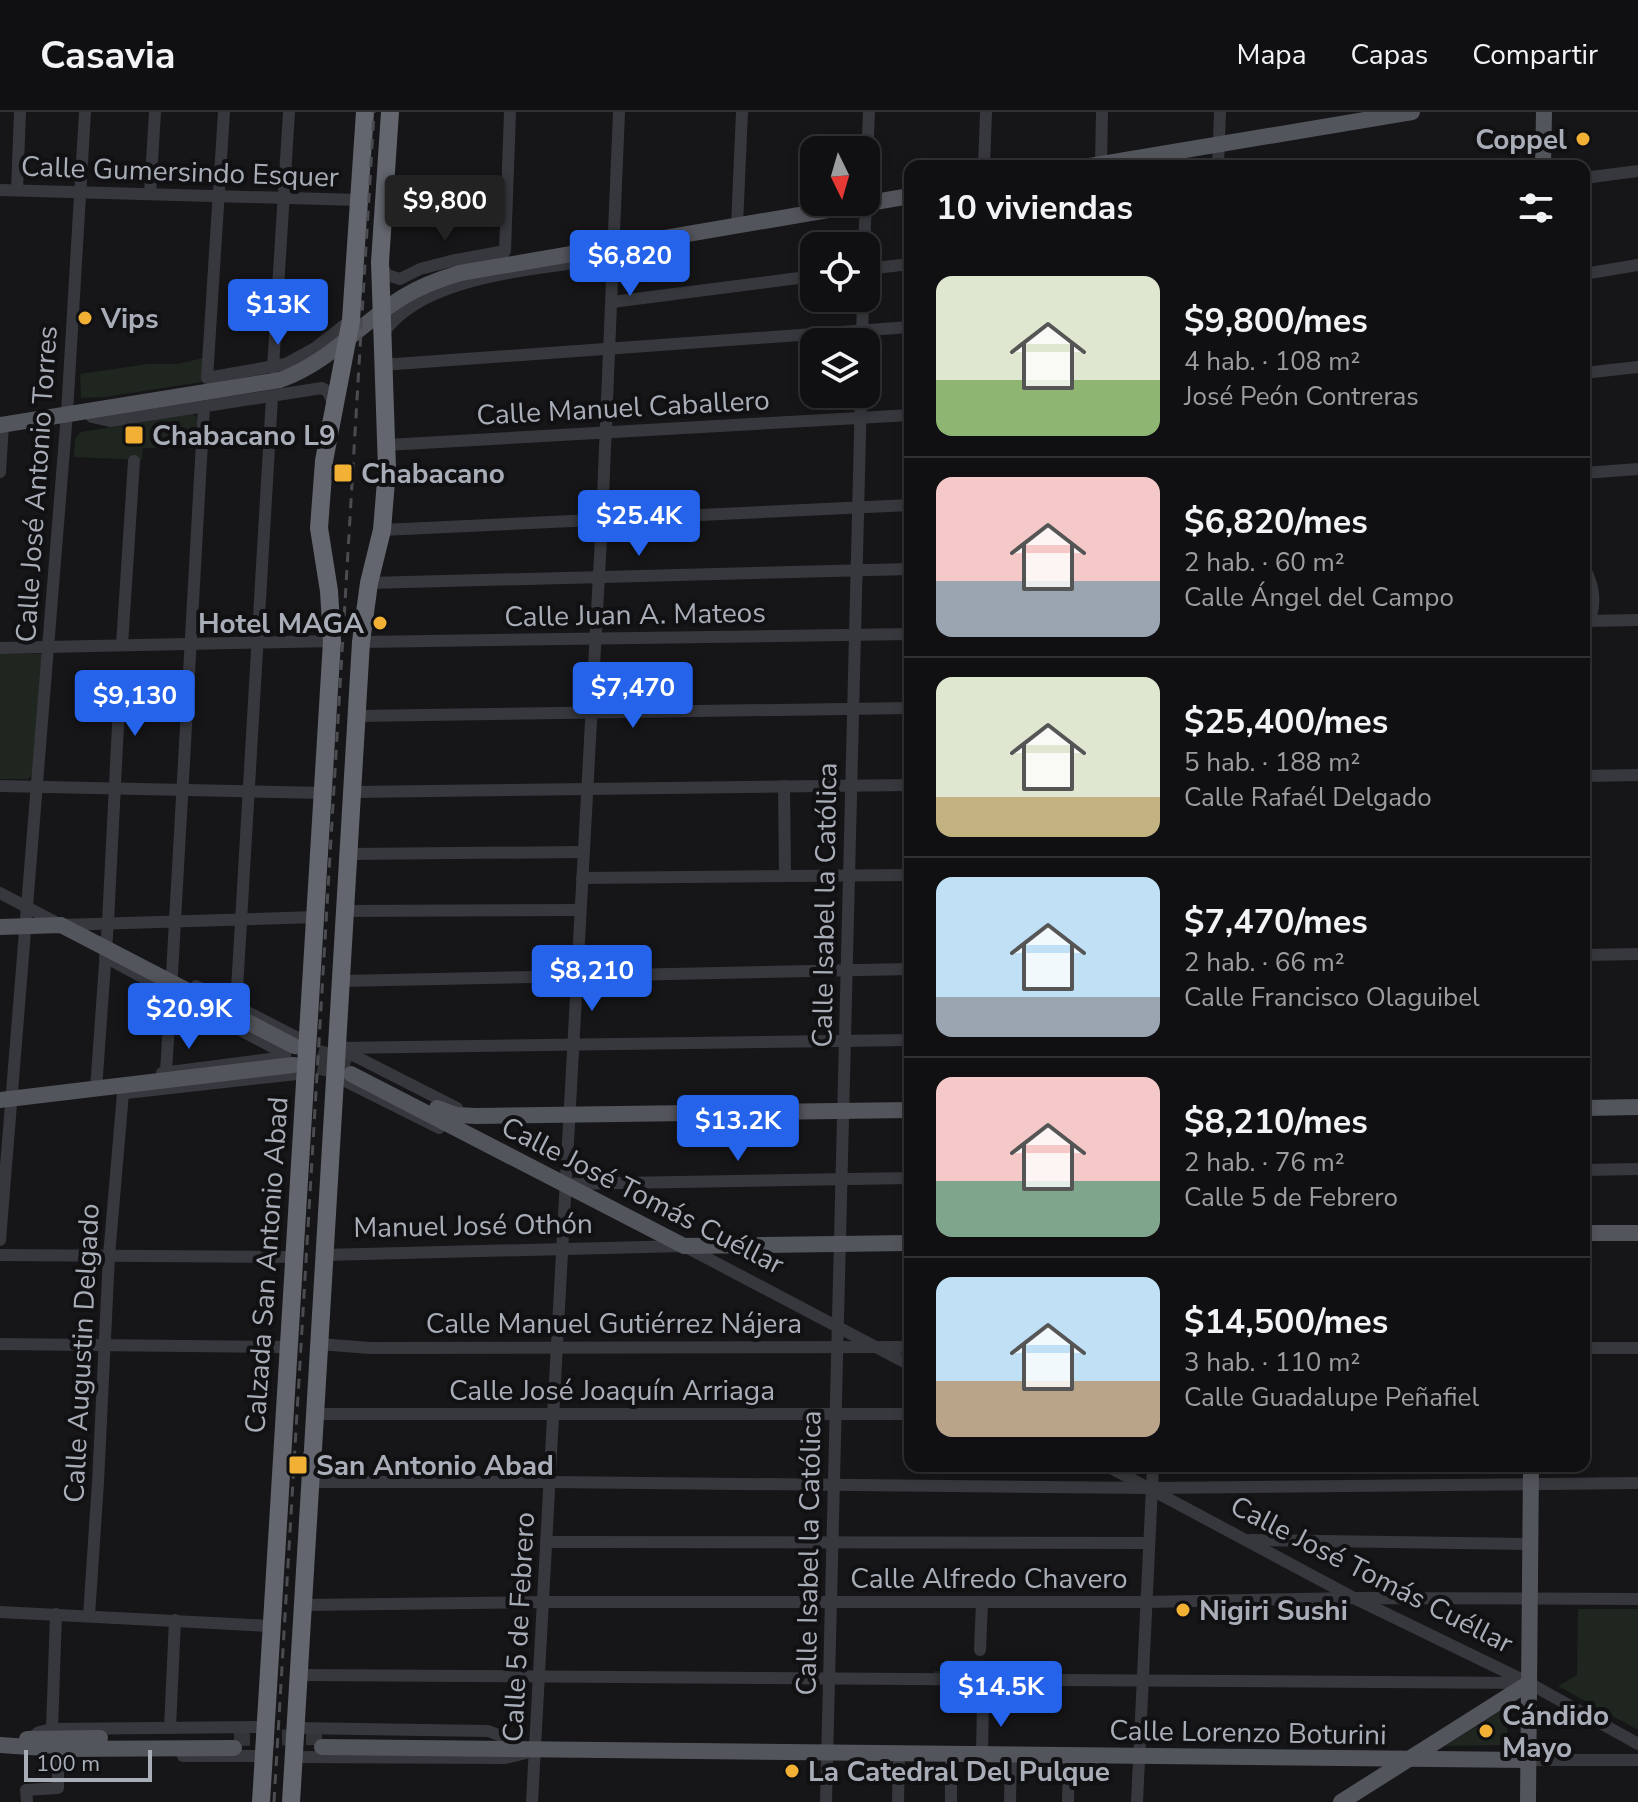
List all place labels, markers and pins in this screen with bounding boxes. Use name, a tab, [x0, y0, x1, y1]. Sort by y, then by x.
place label: Coppel	[1475, 121, 1567, 159]
marker: Coppel	[1574, 130, 1592, 148]
pin: $9,800	[380, 175, 510, 243]
pin: $6,820	[565, 230, 695, 298]
pin: $13K	[231, 279, 325, 347]
place label: Vips	[100, 300, 159, 338]
marker: Vips	[76, 309, 94, 327]
place label: Chabacano L9	[152, 417, 336, 455]
marker: Chabacano L9	[123, 424, 145, 446]
place label: Chabacano	[361, 455, 505, 493]
marker: Chabacano	[332, 462, 354, 484]
pin: $25.4K	[574, 490, 704, 558]
place label: Hotel MAGA	[198, 605, 364, 643]
marker: Hotel MAGA	[371, 614, 389, 632]
pin: $7,470	[568, 662, 698, 730]
pin: $9,130	[70, 670, 200, 738]
pin: $8,210	[527, 945, 657, 1013]
pin: $20.9K	[124, 983, 254, 1051]
pin: $13.2K	[673, 1095, 803, 1163]
place label: San Antonio Abad	[316, 1447, 554, 1485]
marker: San Antonio Abad	[287, 1454, 309, 1476]
place label: Nigiri Sushi	[1199, 1592, 1348, 1630]
marker: Nigiri Sushi	[1174, 1601, 1192, 1619]
pin: $14.5K	[936, 1661, 1066, 1729]
place label: Cándido Mayo	[1502, 1697, 1609, 1767]
marker: Cándido Mayo	[1477, 1722, 1495, 1740]
place label: La Catedral Del Pulque	[808, 1753, 1110, 1791]
marker: La Catedral Del Pulque	[783, 1762, 801, 1780]

